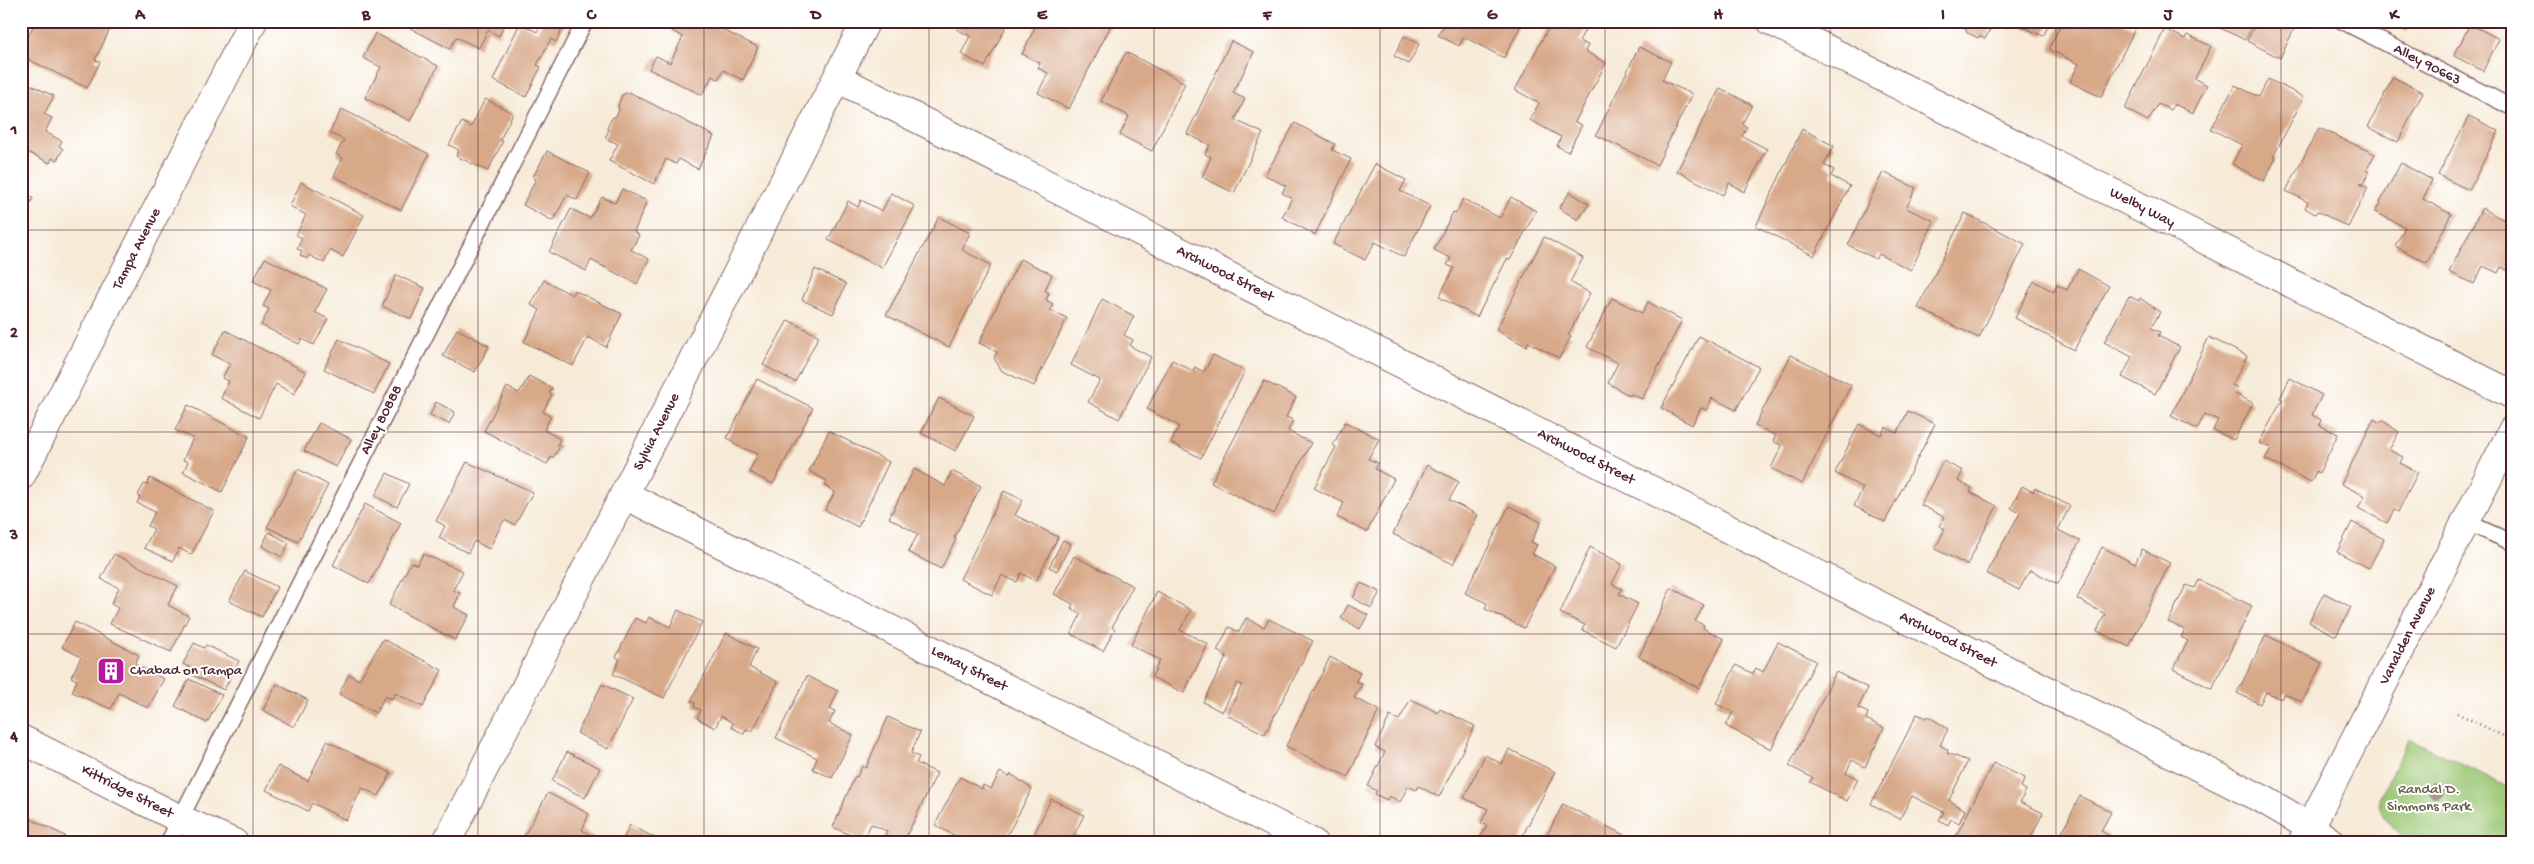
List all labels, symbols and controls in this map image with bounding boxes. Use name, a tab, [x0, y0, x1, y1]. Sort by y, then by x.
text: A	[134, 7, 146, 26]
text: B	[361, 7, 371, 26]
text: C	[586, 7, 597, 26]
text: D	[809, 7, 822, 26]
text: E	[1037, 7, 1048, 26]
text: F	[1262, 7, 1273, 26]
text: G	[1487, 7, 1498, 26]
text: H	[1713, 7, 1723, 26]
text: I	[1941, 7, 1945, 26]
text: J	[2163, 7, 2174, 26]
text: K	[2389, 7, 2401, 26]
street label: Alley 90663	[2390, 40, 2464, 90]
text: 1	[10, 122, 17, 141]
street label: Welby Way	[2106, 184, 2178, 232]
street label: Tampa Avenue	[108, 205, 165, 294]
street label: Archwood Street	[1173, 242, 1278, 307]
text: 2	[10, 325, 18, 344]
street label: Alley 80888	[357, 382, 407, 458]
street label: Sylvia Avenue	[630, 390, 684, 474]
street label: Archwood Street	[1534, 425, 1639, 490]
text: 3	[9, 527, 18, 546]
street label: Vanalden Avenue	[2375, 584, 2441, 689]
street label: Archwood Street	[1896, 608, 2001, 673]
street label: Lemay Street	[928, 642, 1012, 697]
building icon: Chabad on Tampa	[96, 656, 126, 686]
place label: Chabad on Tampa	[130, 662, 243, 680]
text: 4	[9, 729, 18, 748]
street label: Kittridge Street	[78, 761, 178, 824]
park label: Randal D. Simmons Park	[2387, 781, 2472, 816]

